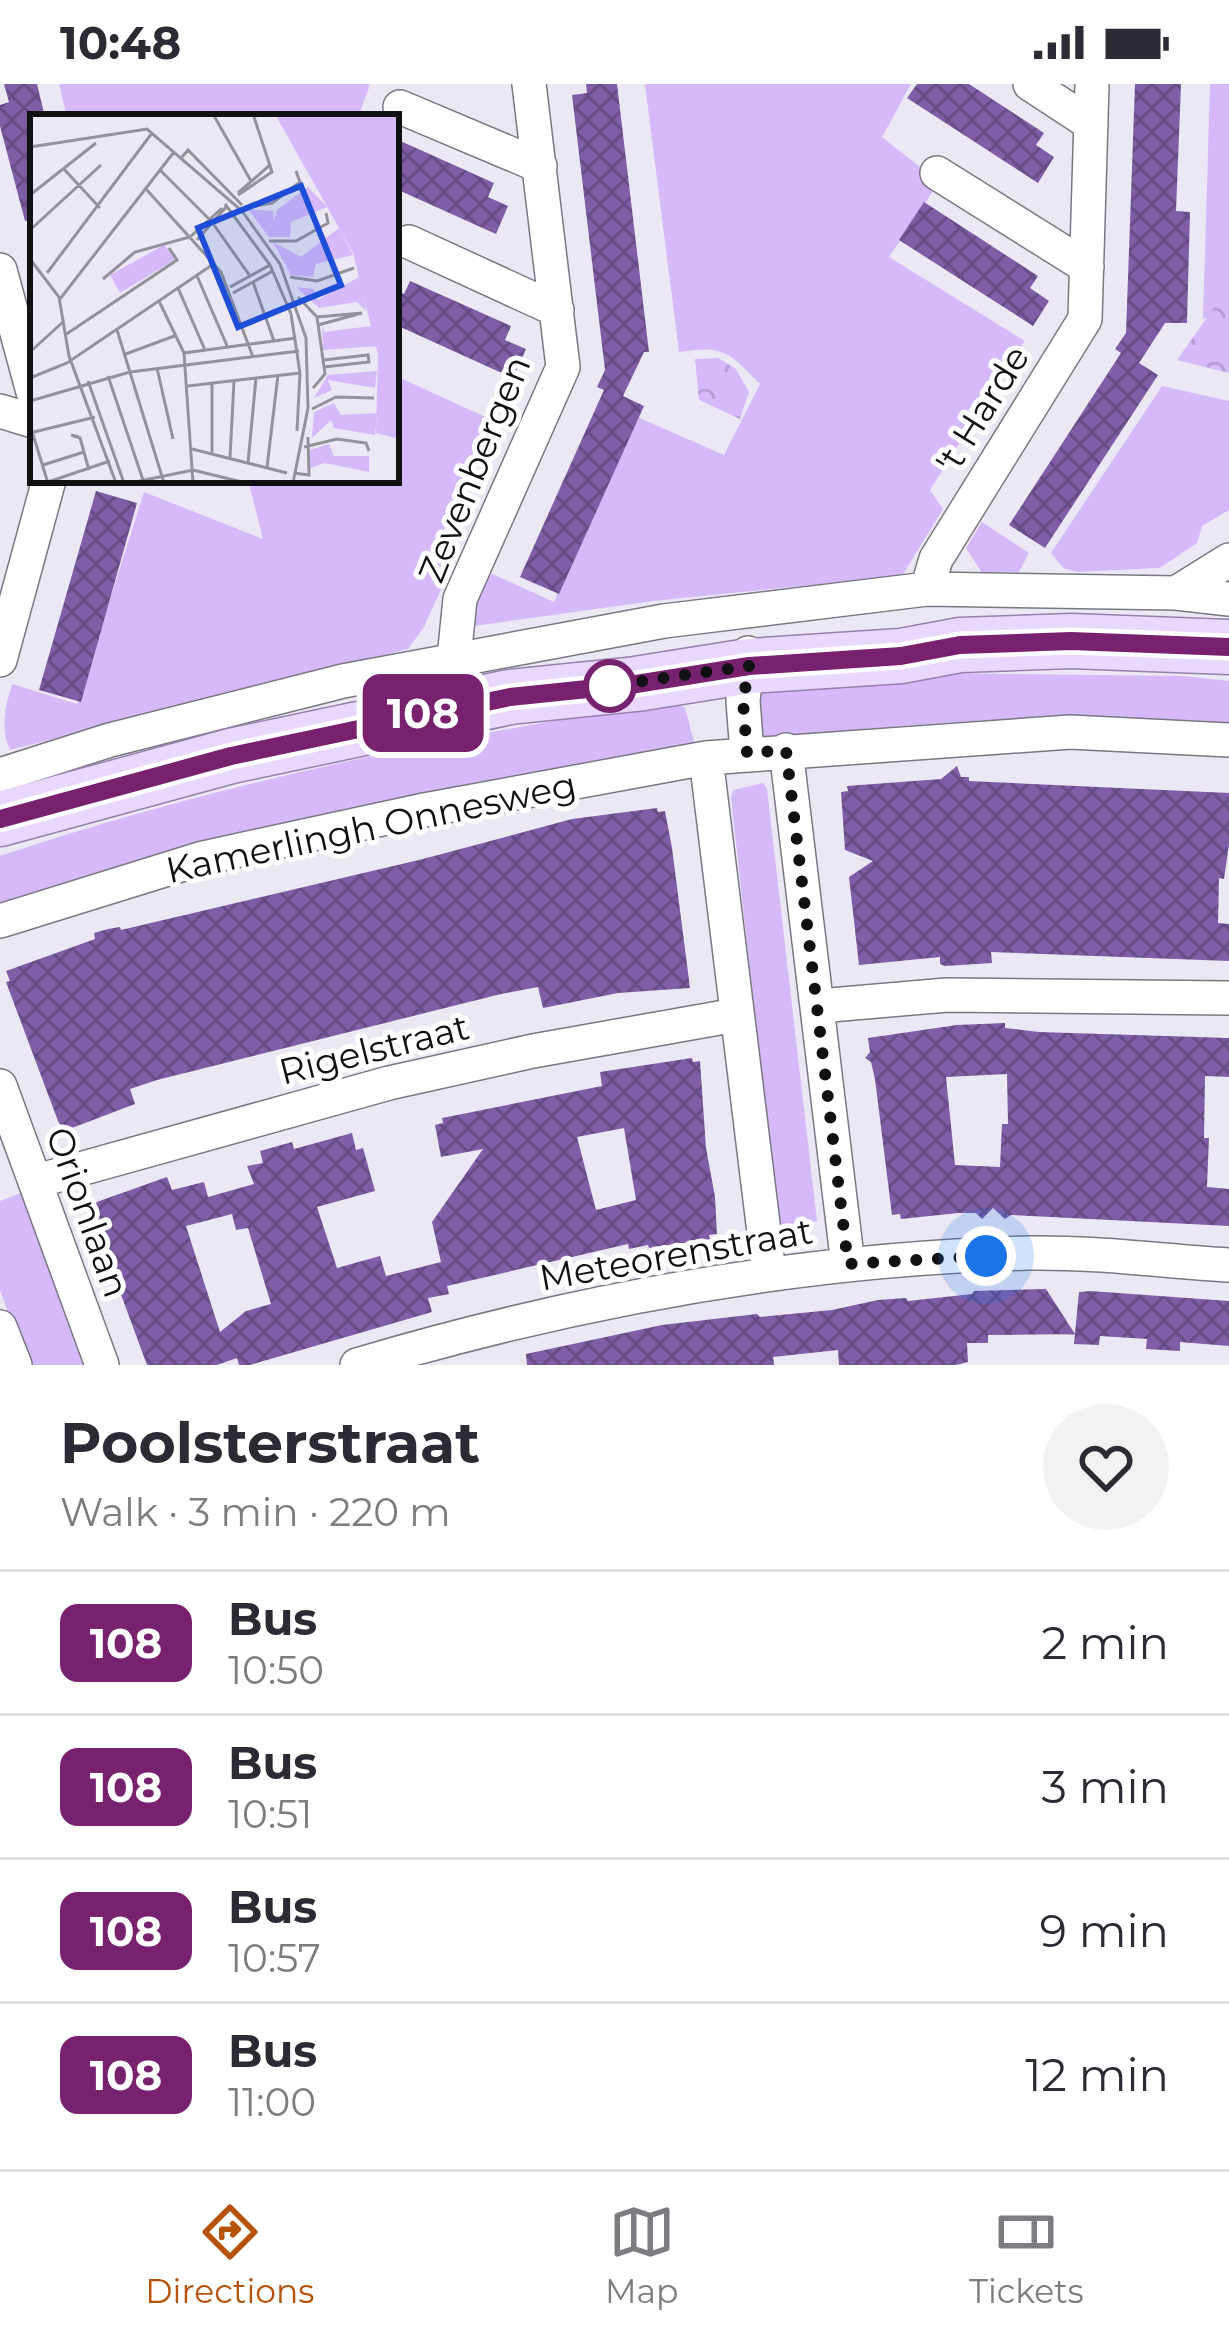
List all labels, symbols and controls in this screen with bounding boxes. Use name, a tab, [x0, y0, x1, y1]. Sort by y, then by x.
text: 10:48	[60, 15, 181, 70]
inset map	[30, 114, 399, 483]
street label: 't Harde	[926, 337, 1038, 481]
street label: Zevenbergen	[409, 349, 539, 589]
unlabelled marker	[585, 661, 635, 711]
line badge: 108	[354, 674, 492, 752]
text: 108	[387, 687, 459, 739]
street label: Kamerlingh Onnesweg	[162, 762, 580, 892]
street label: Rigelstraat	[275, 1004, 473, 1094]
street label: Orionlaan	[37, 1121, 139, 1303]
street label: Meteorenstraat	[536, 1208, 816, 1300]
your location	[956, 1226, 1016, 1286]
button: heart	[1043, 1404, 1169, 1530]
text: Poolsterstraat	[60, 1408, 480, 1477]
text: Walk · 3 min · 220 m	[60, 1488, 451, 1536]
text: Bus	[228, 1591, 317, 1646]
text: 2 min	[1041, 1615, 1169, 1670]
text: 108	[90, 1617, 162, 1669]
text: 10:50	[228, 1646, 324, 1694]
text: Bus	[228, 1735, 317, 1790]
text: 3 min	[1042, 1759, 1169, 1814]
text: 108	[90, 1761, 162, 1813]
text: 10:51	[228, 1790, 312, 1838]
text: Bus	[228, 1879, 317, 1934]
text: 9 min	[1040, 1903, 1169, 1958]
text: 108	[90, 1905, 162, 1957]
text: 10:57	[228, 1934, 321, 1982]
text: Bus	[228, 2023, 317, 2078]
text: 12 min	[1025, 2047, 1169, 2102]
text: 108	[90, 2049, 162, 2101]
text: 11:00	[228, 2078, 316, 2126]
tab: Directions	[145, 2199, 314, 2311]
tab: Map	[605, 2199, 678, 2311]
tab: Tickets	[969, 2199, 1084, 2311]

